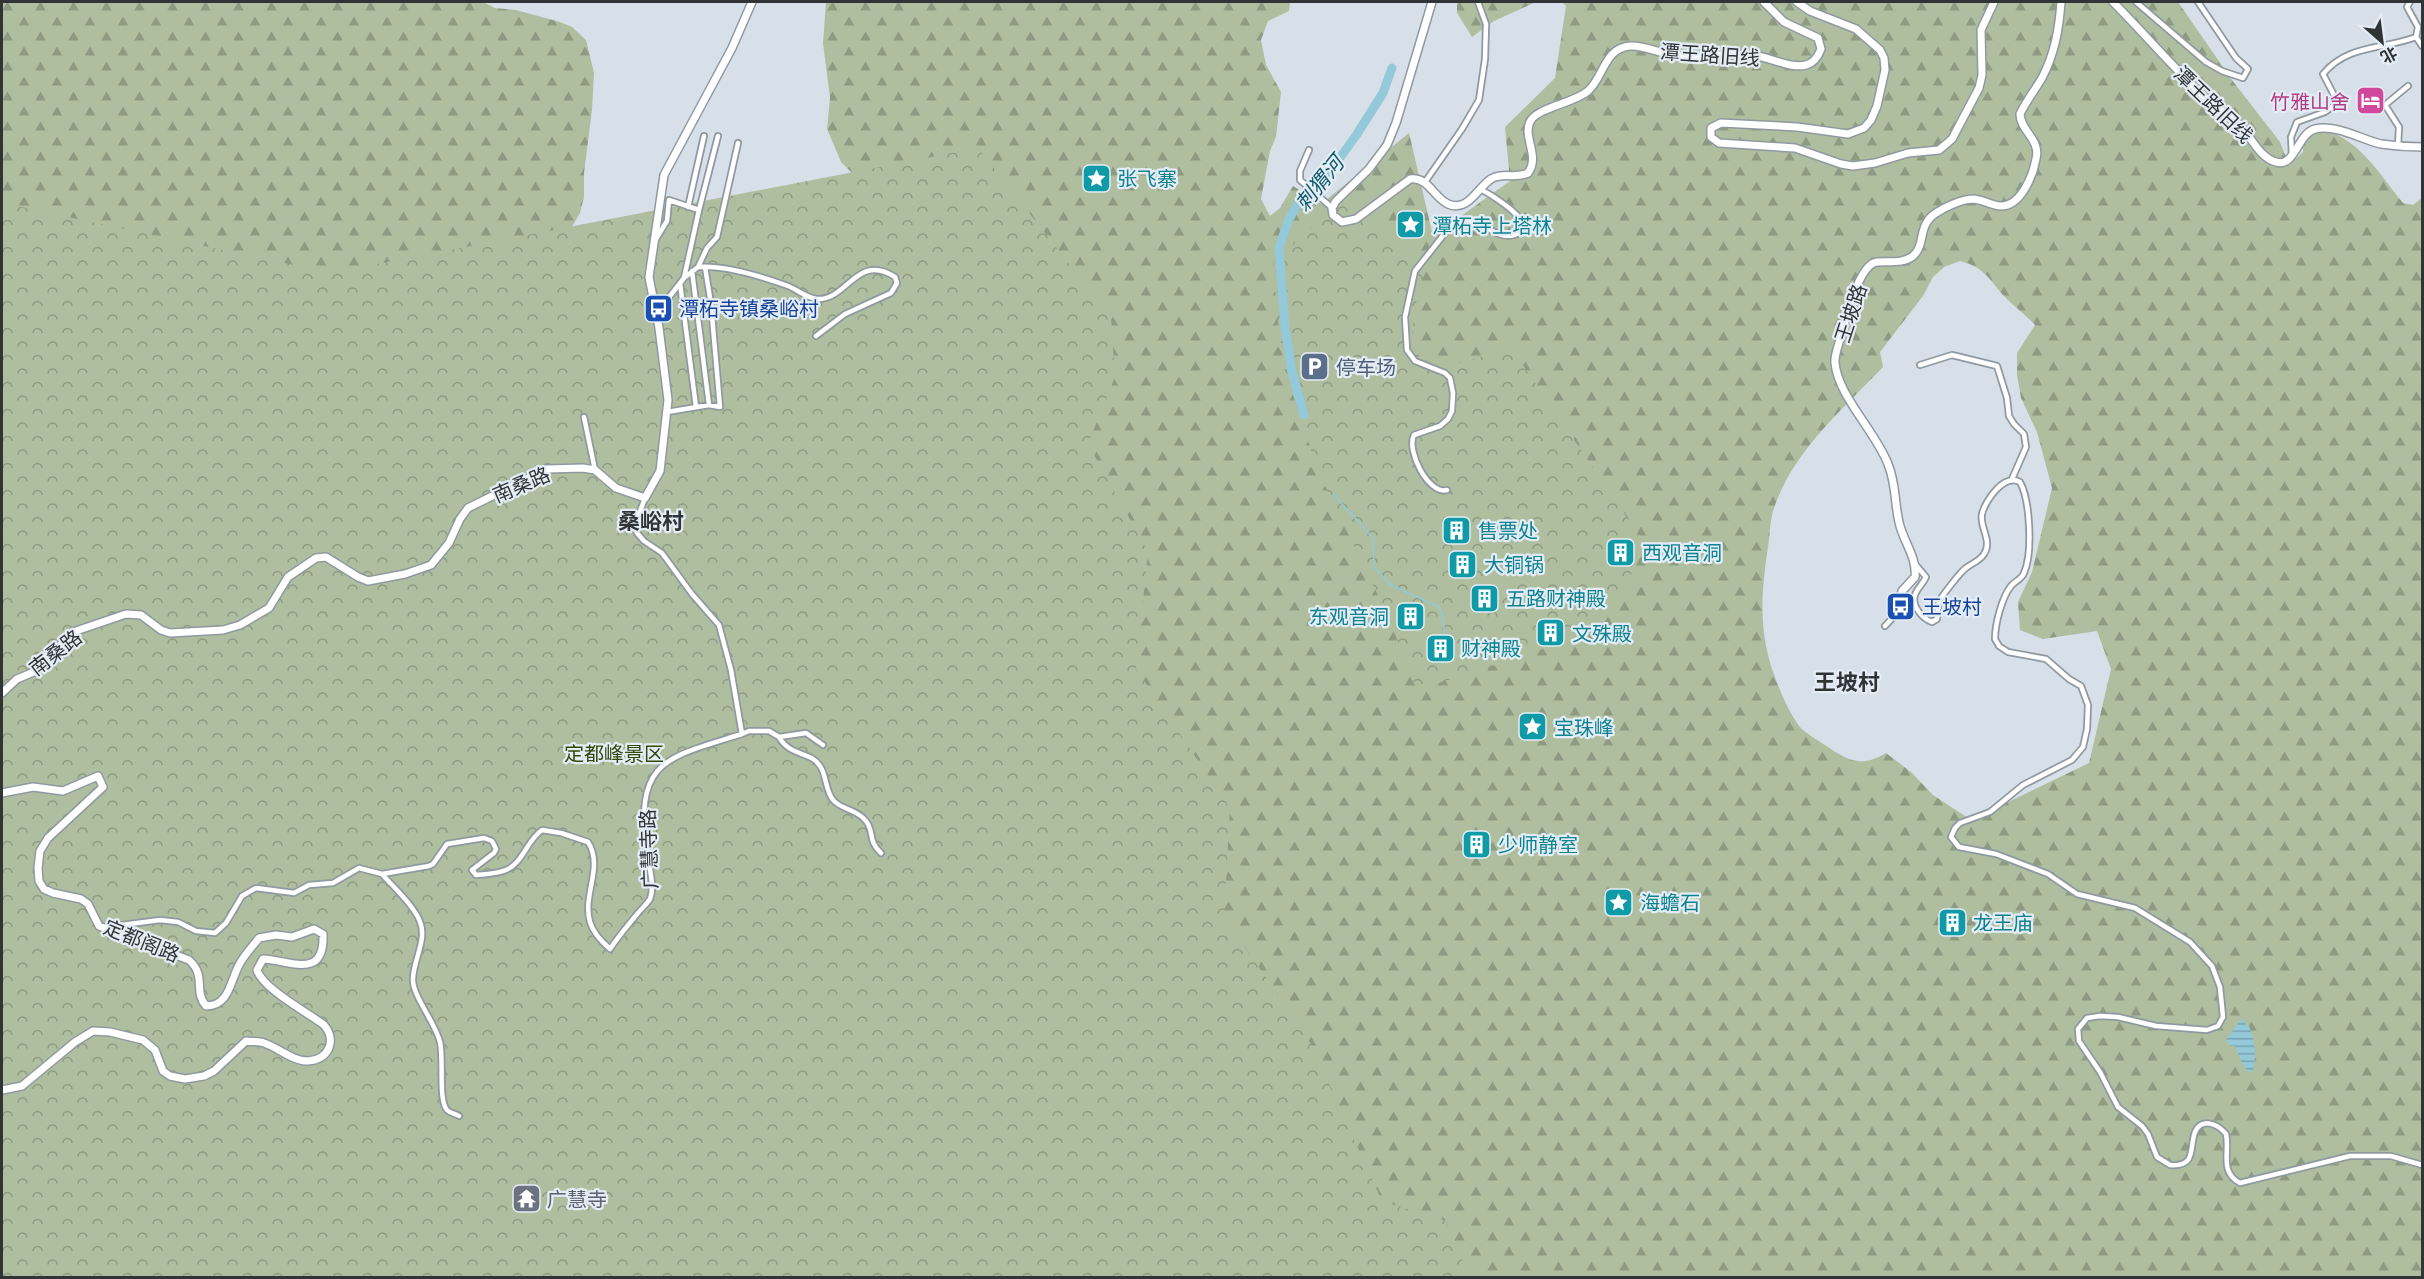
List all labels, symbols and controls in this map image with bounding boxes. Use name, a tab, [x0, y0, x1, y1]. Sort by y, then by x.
north arrow	[2352, 12, 2412, 72]
street label: 潭王路旧线	[1659, 39, 1761, 69]
text: 北	[2377, 43, 2401, 68]
street label: 潭王路旧线	[2170, 61, 2258, 147]
hotel icon: 竹雅山舍	[2355, 85, 2387, 117]
place label: 竹雅山舍	[2270, 89, 2350, 113]
water label: 刺猬河	[1289, 147, 1351, 216]
place icon: 张飞寨	[1080, 162, 1112, 194]
place label: 张飞寨	[1117, 166, 1177, 190]
place icon: 潭柘寺上塔林	[1395, 209, 1427, 241]
place label: 潭柘寺上塔林	[1432, 213, 1552, 237]
street label: 王坡路	[1829, 281, 1871, 345]
bus stop icon: 潭柘寺镇桑峪村	[642, 292, 674, 324]
place label: 潭柘寺镇桑峪村	[679, 296, 819, 320]
parking icon: 停车场	[1299, 351, 1331, 383]
place label: 停车场	[1336, 355, 1396, 379]
street label: 南桑路	[489, 461, 553, 507]
district label: 桑峪村	[618, 507, 684, 534]
building icon: 售票处	[1441, 514, 1473, 546]
place label: 售票处	[1478, 518, 1538, 542]
building icon: 西观音洞	[1605, 536, 1637, 568]
place label: 西观音洞	[1642, 540, 1722, 564]
building icon: 大铜锅	[1447, 548, 1479, 580]
place label: 大铜锅	[1484, 552, 1544, 576]
building icon: 五路财神殿	[1469, 582, 1501, 614]
place label: 五路财神殿	[1506, 586, 1606, 610]
bus stop icon: 王坡村	[1885, 590, 1917, 622]
place label: 王坡村	[1922, 594, 1982, 618]
building icon: 东观音洞	[1394, 600, 1426, 632]
place label: 东观音洞	[1309, 604, 1389, 628]
building icon: 文殊殿	[1535, 617, 1567, 649]
place label: 文殊殿	[1572, 621, 1632, 645]
street label: 南桑路	[24, 624, 86, 680]
building icon: 财神殿	[1424, 632, 1456, 664]
place label: 财神殿	[1461, 636, 1521, 660]
district label: 王坡村	[1814, 668, 1880, 695]
place icon: 宝珠峰	[1517, 711, 1549, 743]
place label: 宝珠峰	[1554, 715, 1614, 739]
park label: 定都峰景区	[564, 741, 664, 765]
street label: 广慧寺路	[635, 809, 661, 889]
building icon: 少师静室	[1461, 828, 1493, 860]
place label: 少师静室	[1498, 832, 1578, 856]
place icon: 海蟾石	[1603, 886, 1635, 918]
place label: 海蟾石	[1640, 890, 1700, 914]
building icon: 龙王庙	[1936, 906, 1968, 938]
place label: 龙王庙	[1973, 910, 2033, 934]
street label: 定都阁路	[100, 914, 184, 966]
temple icon: 广慧寺	[510, 1183, 542, 1215]
place label: 广慧寺	[547, 1187, 607, 1211]

